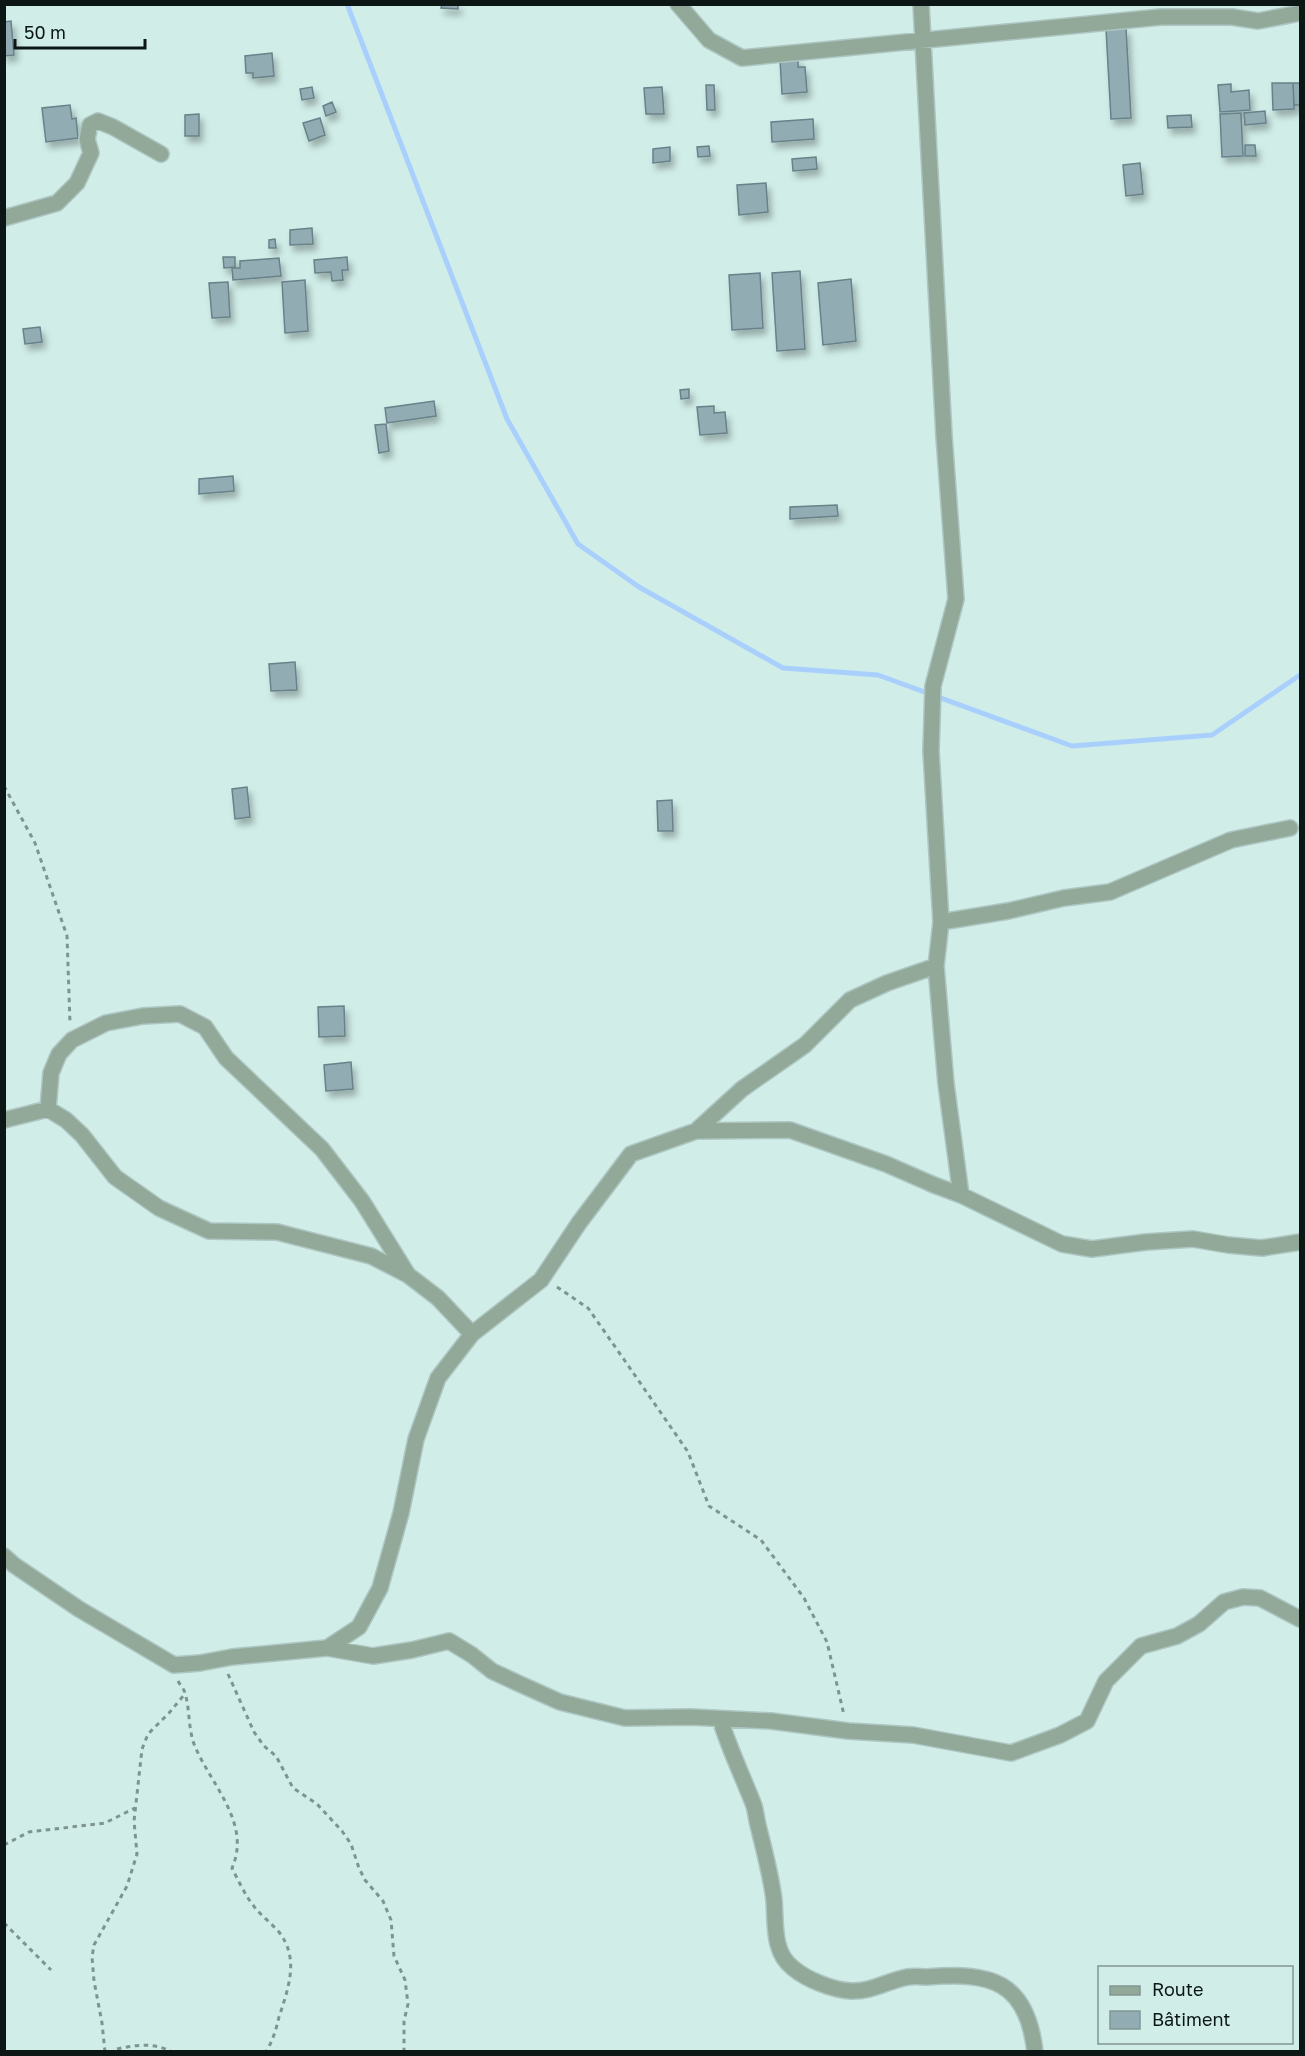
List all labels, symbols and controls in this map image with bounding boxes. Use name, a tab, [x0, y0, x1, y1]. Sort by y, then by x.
scale bar	[15, 12, 146, 50]
text: 50 m	[24, 21, 66, 43]
legend	[1098, 1966, 1293, 2044]
text: Route	[1152, 1978, 1203, 2000]
text: Bâtiment	[1152, 2008, 1231, 2030]

